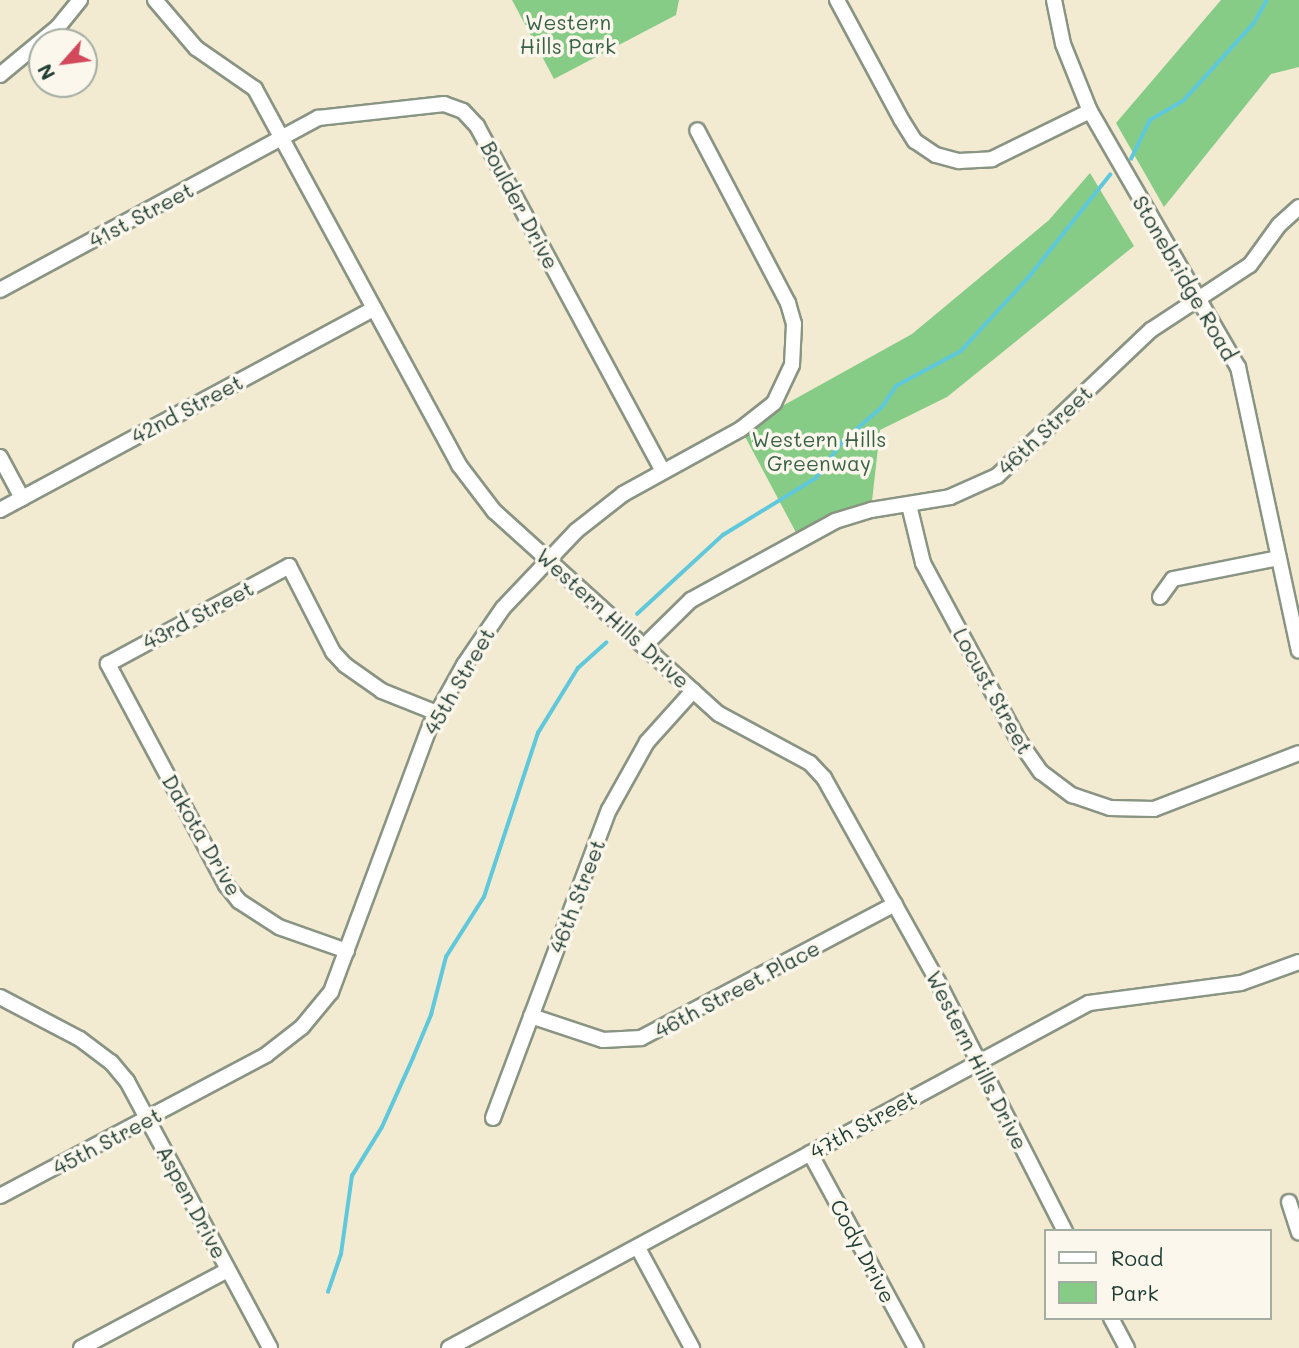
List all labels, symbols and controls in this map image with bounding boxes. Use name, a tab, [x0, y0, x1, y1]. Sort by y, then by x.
park label: Western Hills Park	[520, 9, 616, 59]
north arrow	[28, 28, 98, 98]
text: N	[31, 60, 60, 84]
street label: Boulder Drive	[476, 137, 564, 273]
street label: 41st Street	[84, 177, 198, 253]
street label: Stonebridge Road	[1128, 191, 1242, 365]
street label: 42nd Street	[127, 369, 247, 449]
street label: 46th Street	[993, 380, 1097, 480]
park label: Western Hills Greenway	[752, 426, 886, 476]
street label: Western Hills Drive	[531, 543, 695, 693]
street label: 43rd Street	[138, 575, 258, 655]
street label: 45th Street	[418, 623, 500, 739]
street label: Locust Street	[948, 624, 1038, 758]
street label: Dakota Drive	[157, 770, 247, 900]
street label: 46th Street	[544, 836, 610, 956]
street label: 46th Street Place	[650, 935, 824, 1043]
street label: Western Hills Drive	[921, 966, 1033, 1154]
street label: 47th Street	[805, 1084, 921, 1164]
street label: 45th Street	[48, 1102, 166, 1180]
street label: Aspen Drive	[152, 1141, 232, 1263]
street label: Cody Drive	[825, 1195, 901, 1307]
legend	[1044, 1229, 1271, 1320]
text: Road	[1111, 1244, 1163, 1271]
text: Park	[1111, 1279, 1159, 1306]

